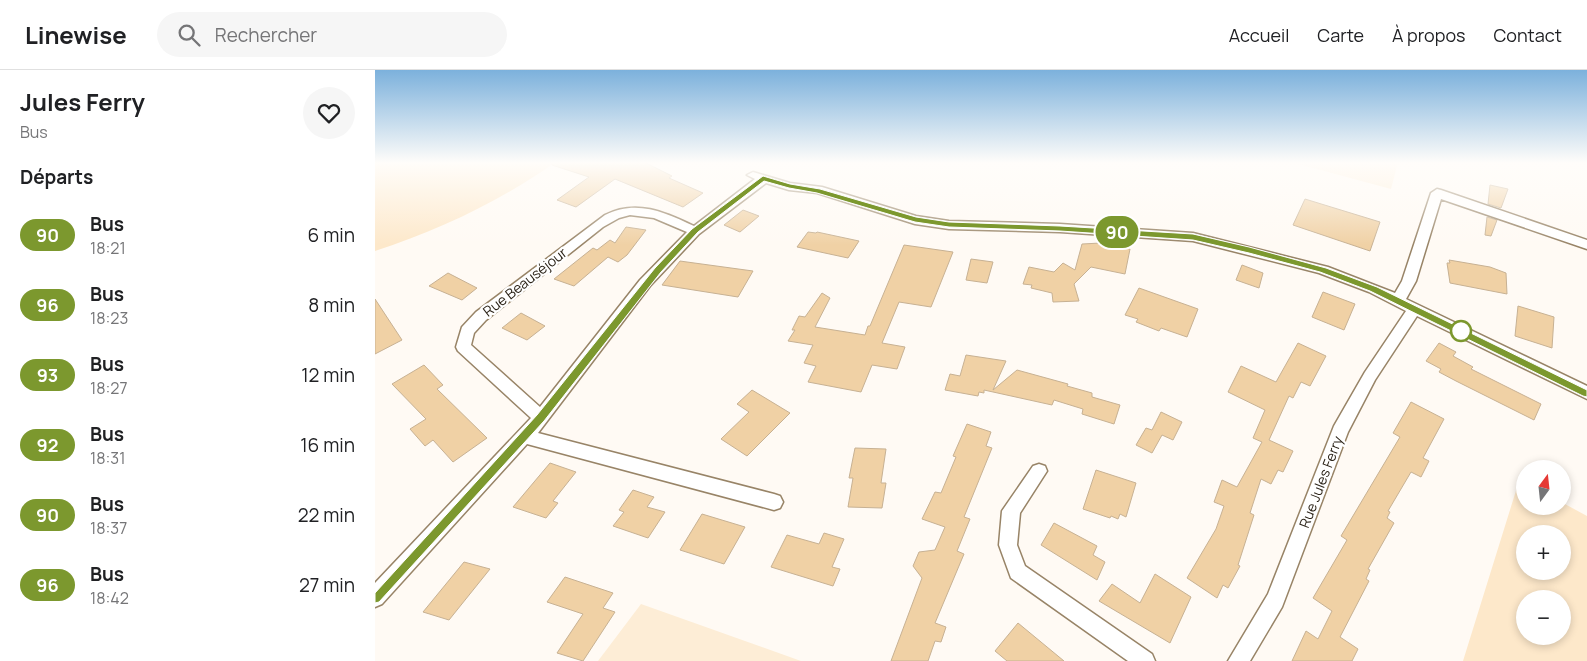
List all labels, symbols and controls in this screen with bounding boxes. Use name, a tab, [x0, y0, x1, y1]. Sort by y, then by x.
search box	[157, 12, 507, 57]
text: Linewise	[25, 18, 127, 51]
icon: search	[175, 21, 203, 49]
text: Rechercher	[215, 22, 317, 48]
text: Accueil	[1229, 23, 1289, 47]
text: Carte	[1317, 23, 1364, 47]
text: À propos	[1392, 23, 1465, 47]
text: Contact	[1493, 23, 1562, 47]
text: Jules Ferry	[20, 85, 145, 118]
button: heart	[303, 87, 355, 139]
text: Bus	[20, 121, 48, 143]
text: Départs	[20, 164, 93, 190]
text: Bus	[90, 211, 124, 237]
line badge: 90	[1095, 216, 1139, 248]
text: 90	[1105, 220, 1129, 244]
text: 6 min	[308, 222, 355, 248]
text: 90	[36, 223, 59, 247]
text: 18:21	[90, 237, 126, 259]
street label: Rue Beauséjour	[479, 243, 571, 320]
text: Bus	[90, 281, 124, 307]
text: 8 min	[308, 292, 355, 318]
text: 96	[36, 293, 59, 317]
text: 18:23	[90, 307, 128, 329]
unlabelled marker	[1450, 320, 1472, 342]
text: Bus	[90, 351, 124, 377]
text: 12 min	[301, 362, 355, 388]
text: 93	[37, 363, 58, 387]
text: 18:27	[90, 377, 127, 399]
text: Bus	[90, 421, 124, 447]
text: 16 min	[300, 432, 355, 458]
text: 92	[37, 433, 58, 457]
street label: Rue Jules Ferry	[1294, 433, 1347, 530]
text: 18:31	[90, 447, 125, 469]
north arrow	[1516, 460, 1571, 515]
map controls	[1516, 460, 1571, 645]
text: Bus	[90, 491, 124, 517]
text: 22 min	[298, 502, 355, 528]
text: 90	[36, 503, 59, 527]
text: 18:37	[90, 517, 127, 539]
button: +	[1516, 525, 1571, 580]
text: Bus	[90, 561, 124, 587]
text: 27 min	[299, 572, 355, 598]
text: 96	[36, 573, 59, 597]
text: 18:42	[90, 587, 129, 609]
button: −	[1516, 590, 1571, 645]

